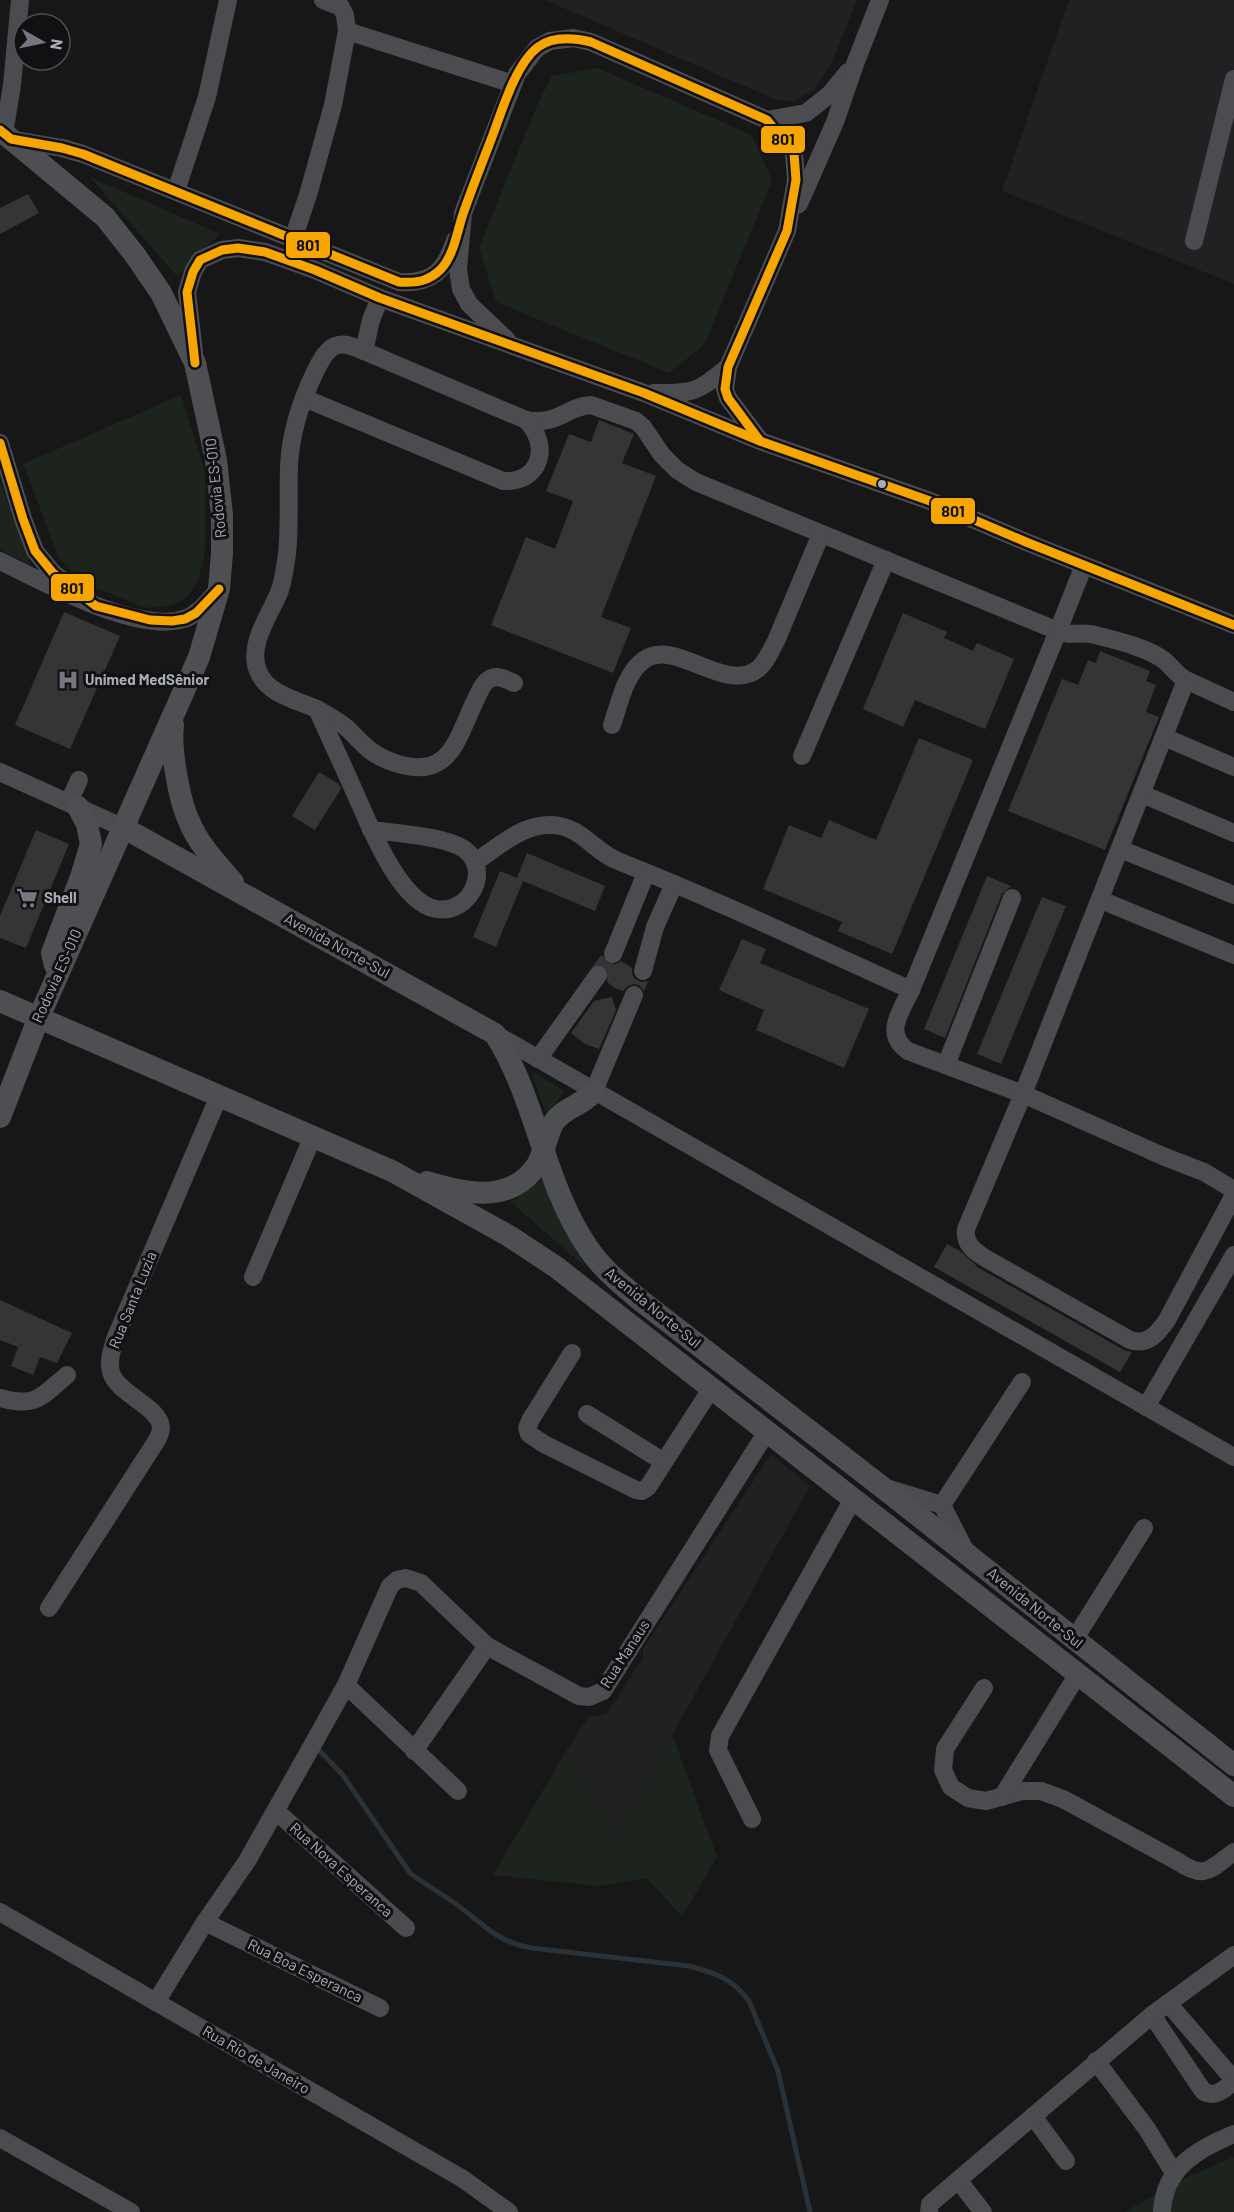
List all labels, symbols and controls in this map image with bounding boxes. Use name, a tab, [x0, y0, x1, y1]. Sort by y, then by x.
north arrow	[12, 12, 72, 72]
text: N	[47, 38, 68, 51]
line badge: 801	[760, 125, 806, 154]
text: 801	[771, 129, 795, 148]
line badge: 801	[285, 231, 331, 259]
text: 801	[296, 235, 320, 254]
street label: Rodovia ES-010	[201, 437, 229, 539]
unlabelled marker	[876, 478, 888, 490]
line badge: 801	[930, 497, 976, 525]
text: 801	[941, 501, 965, 520]
line badge: 801	[50, 573, 95, 602]
text: 801	[60, 578, 84, 597]
hospital icon: Unimed MedSênior	[56, 668, 80, 692]
place label: Unimed MedSênior	[85, 670, 210, 688]
supermarket icon: Shell	[15, 886, 39, 910]
place label: Shell	[44, 888, 77, 906]
street label: Avenida Norte-Sul	[282, 909, 393, 982]
street label: Rodovia ES-010	[27, 926, 85, 1025]
street label: Rua Santa Luzia	[104, 1248, 160, 1351]
street label: Avenida Norte-Sul	[602, 1263, 705, 1351]
street label: Avenida Norte-Sul	[984, 1563, 1087, 1651]
street label: Rua Manaus	[596, 1616, 653, 1691]
street label: Rua Nova Esperanca	[286, 1818, 397, 1920]
street label: Rua Boa Esperanca	[245, 1935, 366, 2006]
street label: Rua Rio de Janeiro	[200, 2021, 313, 2097]

